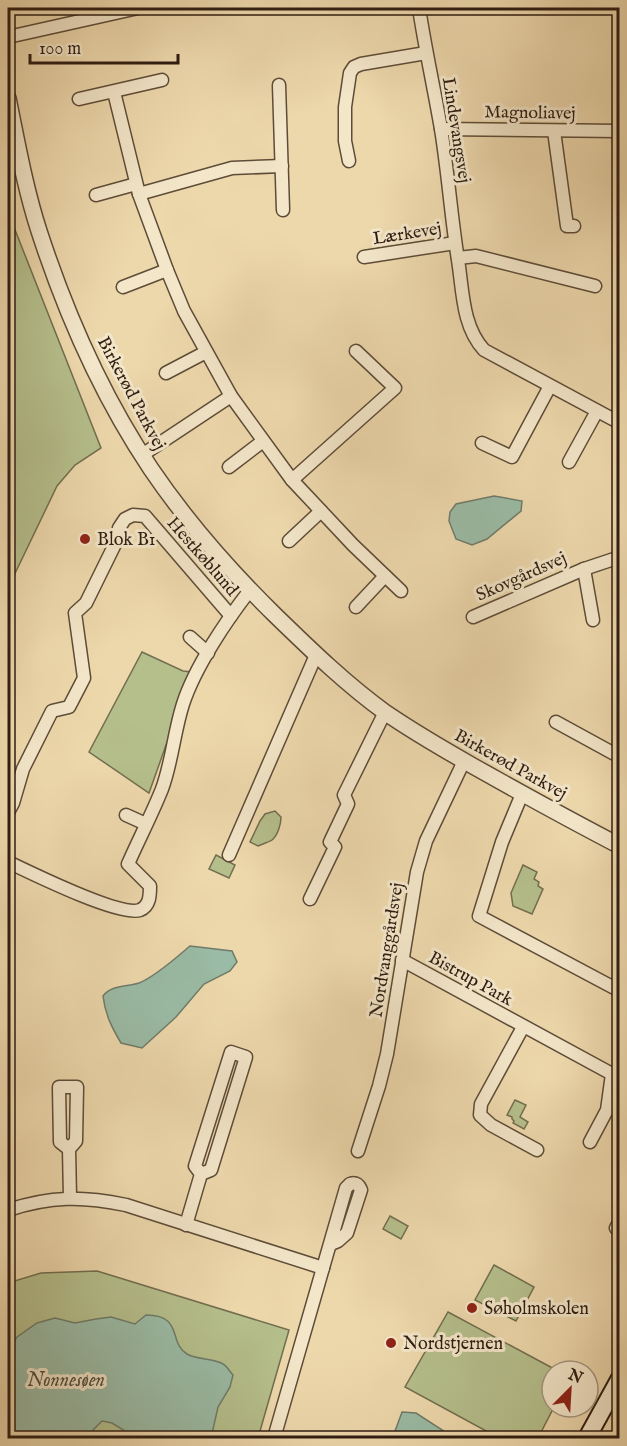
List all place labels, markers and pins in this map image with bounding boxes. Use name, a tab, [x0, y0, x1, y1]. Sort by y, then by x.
place label: Blok B1	[97, 529, 156, 552]
marker: Blok B1	[78, 532, 92, 546]
place label: Søholmskolen	[484, 1298, 589, 1321]
marker: Søholmskolen	[465, 1301, 479, 1315]
place label: Nordstjernen	[403, 1333, 503, 1356]
marker: Nordstjernen	[384, 1336, 398, 1350]

